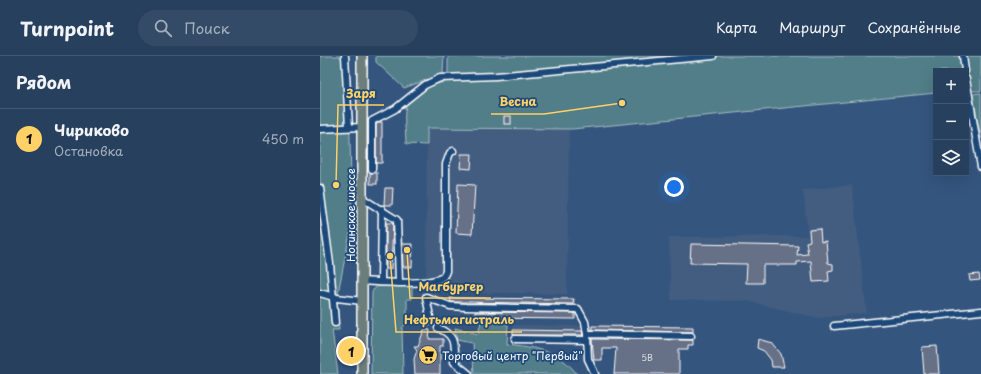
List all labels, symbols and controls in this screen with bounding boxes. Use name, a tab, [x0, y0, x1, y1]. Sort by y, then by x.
search box	[138, 10, 418, 46]
text: Turnpoint	[20, 14, 114, 42]
text: Поиск	[184, 16, 230, 39]
icon: search	[152, 17, 174, 39]
text: Карта	[716, 17, 757, 38]
text: Маршрут	[779, 17, 845, 38]
text: Сохранённые	[867, 17, 961, 38]
map controls	[933, 68, 969, 176]
button: +	[933, 68, 969, 104]
text: Рядом	[16, 69, 71, 95]
callout: Заря	[338, 81, 384, 105]
text: Заря	[345, 84, 376, 102]
callout: Весна	[491, 90, 544, 114]
text: Весна	[499, 92, 537, 110]
button: −	[933, 104, 969, 140]
text: Чириково	[54, 118, 129, 141]
text: 1	[26, 129, 32, 148]
text: 450 m	[262, 129, 304, 148]
button: layers	[933, 140, 969, 176]
text: Остановка	[54, 141, 123, 160]
street label: Ногинское шоссе	[342, 168, 359, 262]
your location	[664, 177, 684, 197]
callout: Магбургер	[410, 274, 491, 298]
text: Магбургер	[418, 277, 484, 295]
callout: Нефтьмагистраль	[396, 308, 522, 332]
text: Нефтьмагистраль	[404, 310, 514, 328]
pin: 1	[338, 336, 364, 366]
supermarket icon: Торговый центр "Первый"	[417, 344, 439, 366]
place label: Торговый центр "Первый"	[442, 347, 583, 364]
house number: 5В	[641, 350, 653, 364]

